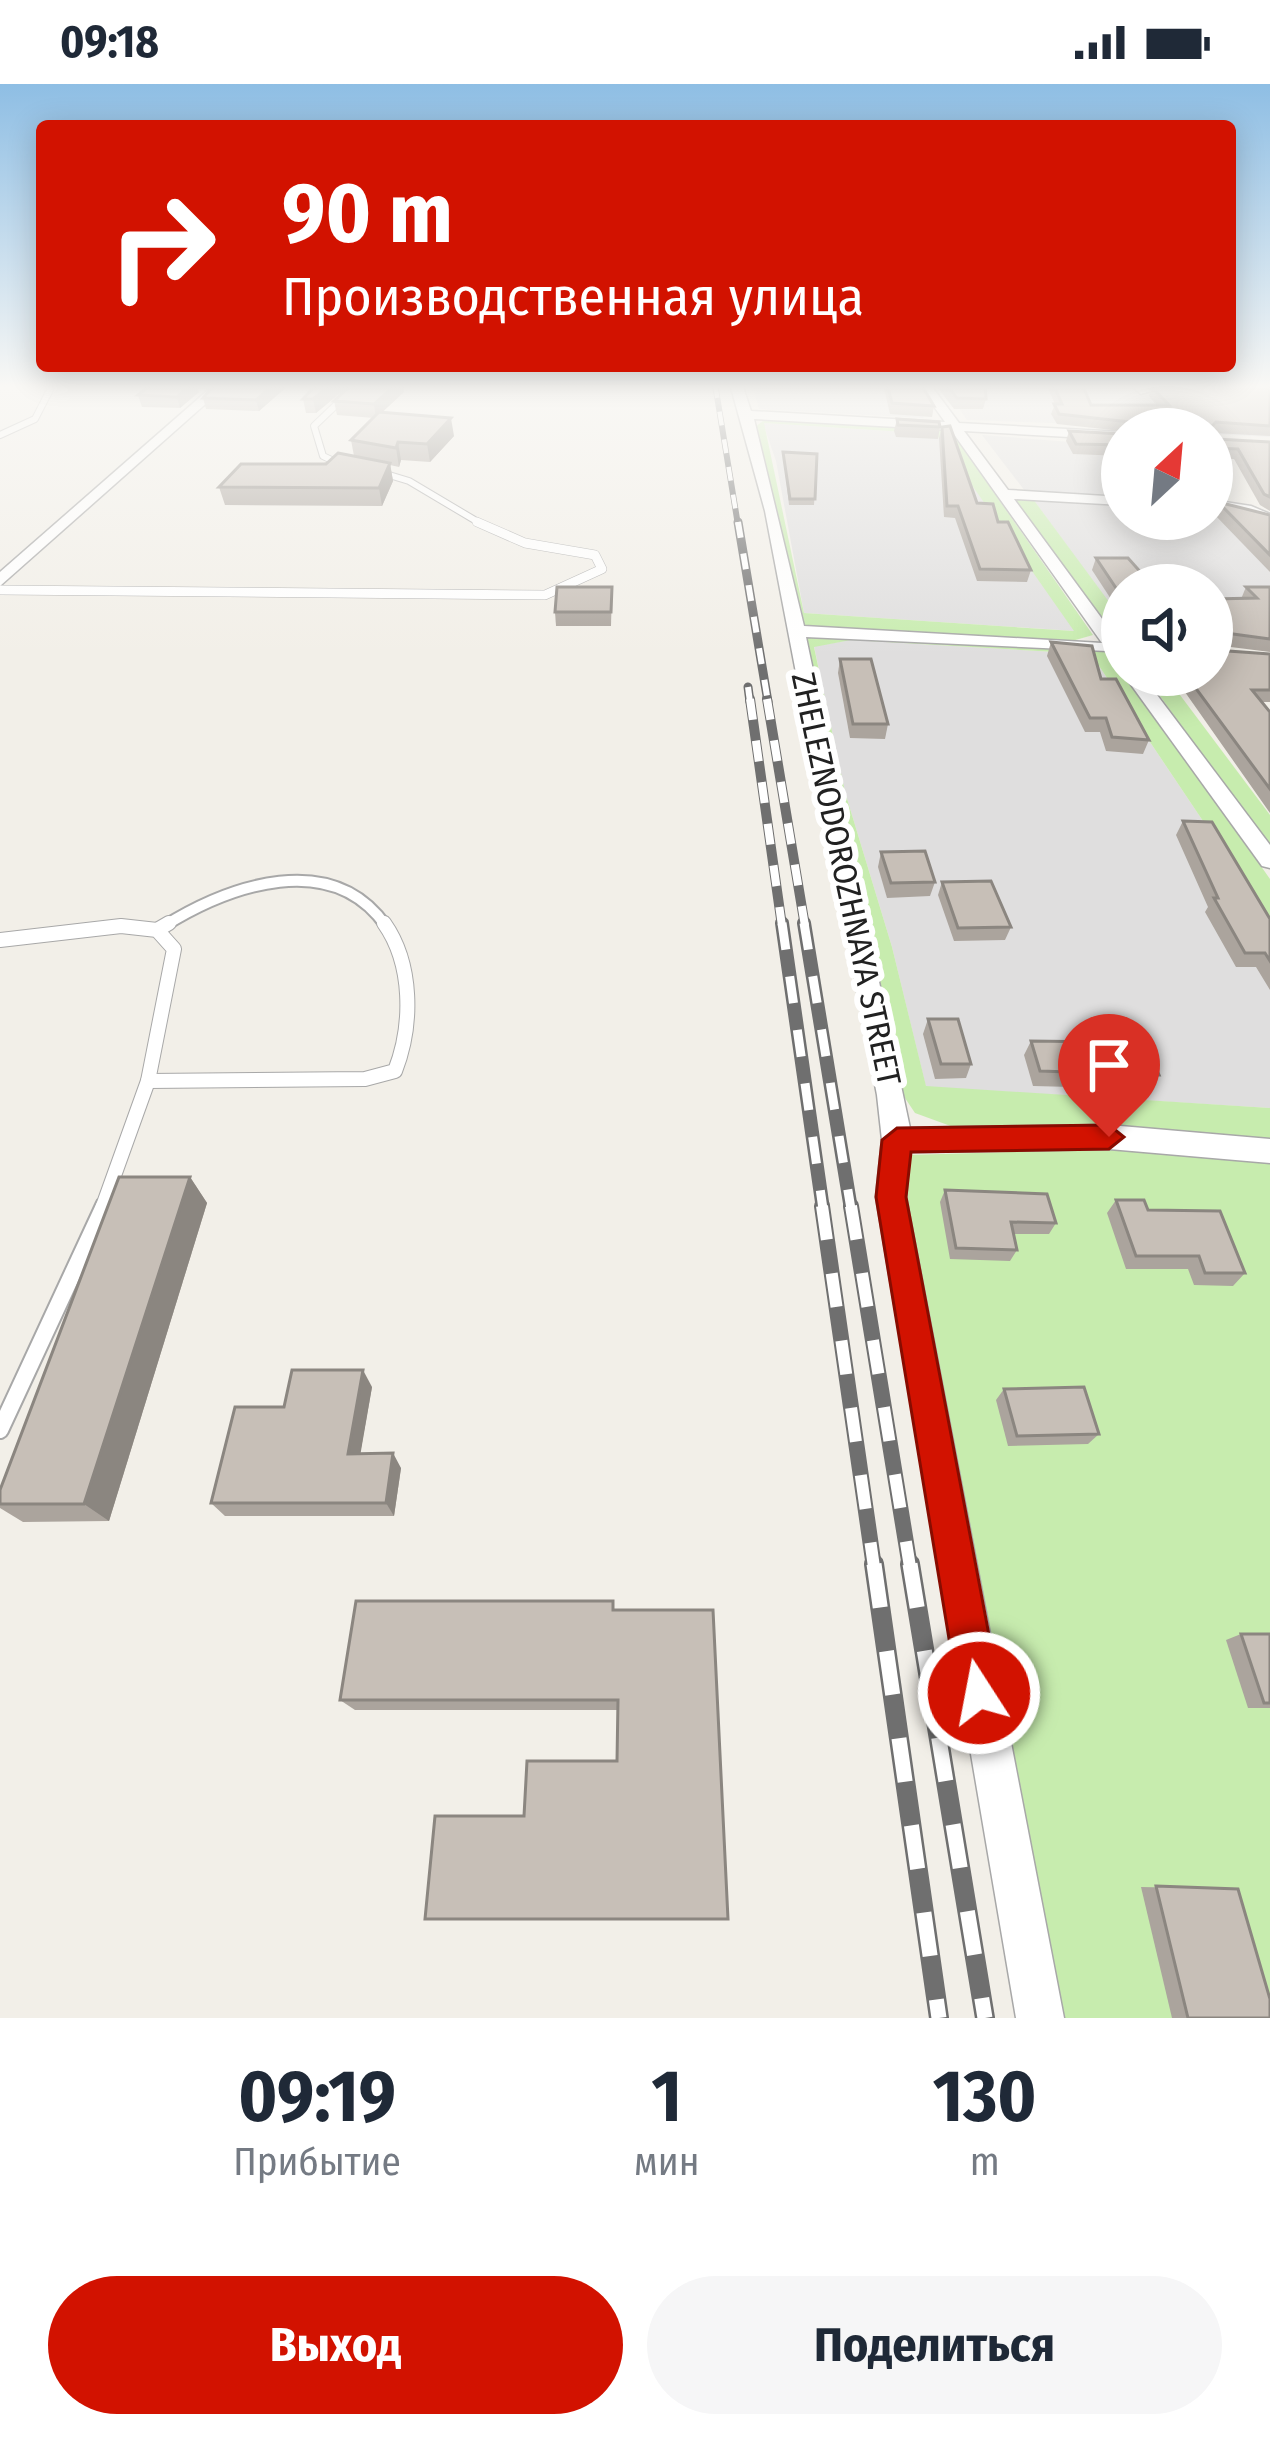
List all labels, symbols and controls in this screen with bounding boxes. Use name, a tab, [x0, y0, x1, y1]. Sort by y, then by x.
text: 09:18	[60, 15, 159, 69]
text: 90 m	[282, 163, 453, 264]
icon: right	[84, 168, 240, 324]
text: Производственная улица	[282, 265, 864, 329]
north arrow	[1101, 408, 1233, 540]
map controls	[1101, 408, 1233, 696]
button: sound	[1101, 564, 1233, 696]
street label: ZHELEZNODOROZHNAYA STREET	[783, 669, 909, 1090]
pin	[1058, 1014, 1160, 1137]
icon: arrive	[1076, 1032, 1142, 1098]
position arrow	[916, 1630, 1042, 1756]
text: 09:19	[238, 2054, 396, 2140]
text: 1	[652, 2054, 682, 2140]
text: 130	[933, 2054, 1037, 2140]
text: Прибытие	[233, 2139, 401, 2185]
text: мин	[634, 2139, 700, 2185]
text: m	[970, 2139, 1000, 2185]
button: Выход	[48, 2276, 623, 2414]
button: Поделиться	[647, 2276, 1222, 2414]

